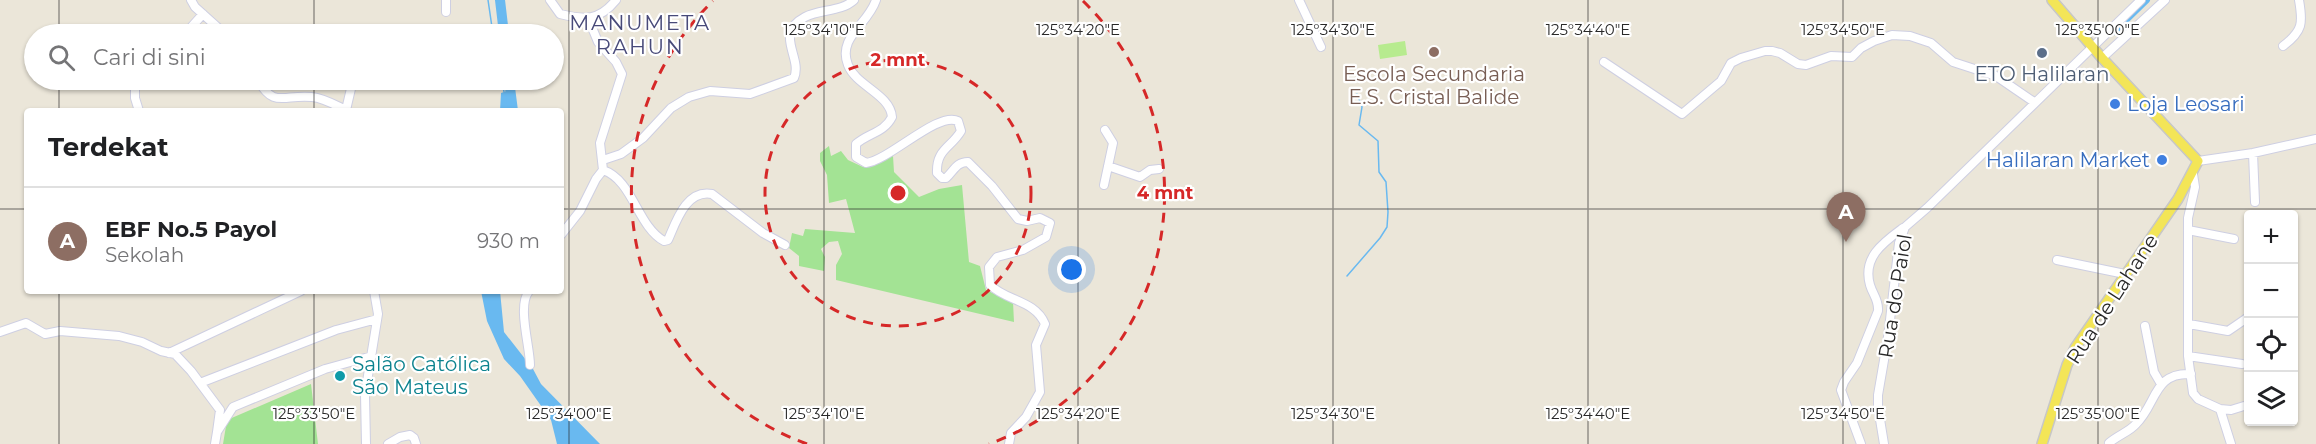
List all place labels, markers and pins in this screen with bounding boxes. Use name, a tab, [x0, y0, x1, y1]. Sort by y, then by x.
marker: Escola Secundaria E.S. Cristal Balide	[1427, 45, 1441, 59]
marker: ETO Halilaran	[2035, 46, 2049, 60]
place label: Escola Secundaria E.S. Cristal Balide	[1343, 62, 1525, 109]
place label: ETO Halilaran	[1974, 62, 2110, 86]
place label: Loja Leosari	[2127, 92, 2245, 116]
marker: Loja Leosari	[2108, 97, 2122, 111]
place label: Halilaran Market	[1986, 148, 2150, 172]
marker: Halilaran Market	[2155, 153, 2169, 167]
centre of rings	[888, 183, 908, 203]
pin: A	[1826, 192, 1866, 242]
place label: Salão Católica São Mateus	[352, 352, 491, 399]
marker: Salão Católica São Mateus	[333, 369, 347, 383]

